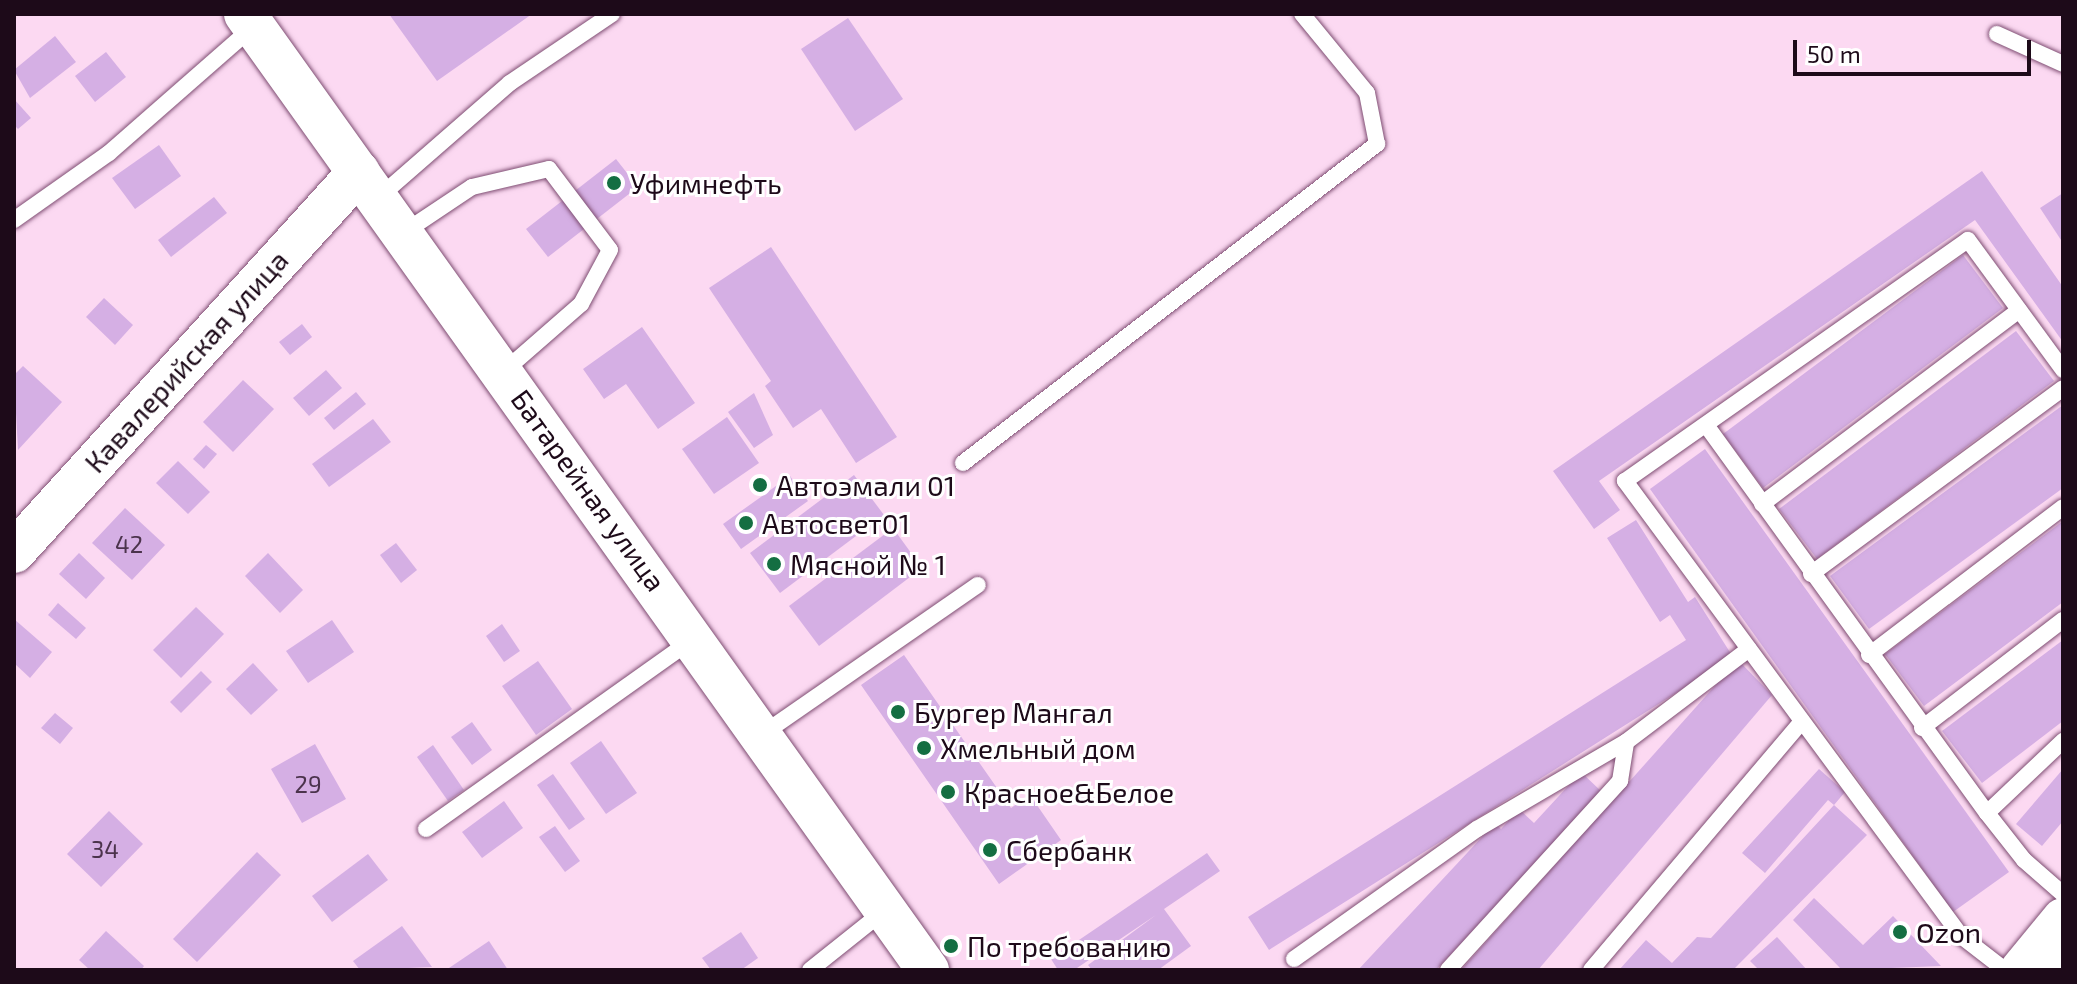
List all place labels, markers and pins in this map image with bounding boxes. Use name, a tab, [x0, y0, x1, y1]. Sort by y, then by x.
place label: Уфимнефть	[630, 166, 782, 200]
marker: Уфимнефть	[605, 174, 623, 192]
place label: Автоэмали 01	[776, 468, 955, 502]
marker: Автоэмали 01	[751, 476, 769, 494]
place label: Автосвет01	[762, 506, 910, 540]
marker: Автосвет01	[737, 514, 755, 532]
place label: Мясной № 1	[790, 547, 946, 581]
marker: Мясной № 1	[765, 555, 783, 573]
place label: Бургер Мангал	[914, 695, 1113, 729]
marker: Бургер Мангал	[889, 703, 907, 721]
place label: Хмельный дом	[940, 731, 1136, 765]
marker: Хмельный дом	[915, 739, 933, 757]
place label: Красное&Белое	[964, 775, 1174, 809]
marker: Красное&Белое	[939, 783, 957, 801]
place label: Сбербанк	[1006, 833, 1132, 867]
marker: Сбербанк	[981, 841, 999, 859]
place label: Ozon	[1916, 915, 1981, 949]
marker: Ozon	[1891, 923, 1909, 941]
place label: По требованию	[967, 929, 1171, 963]
marker: По требованию	[942, 937, 960, 955]

